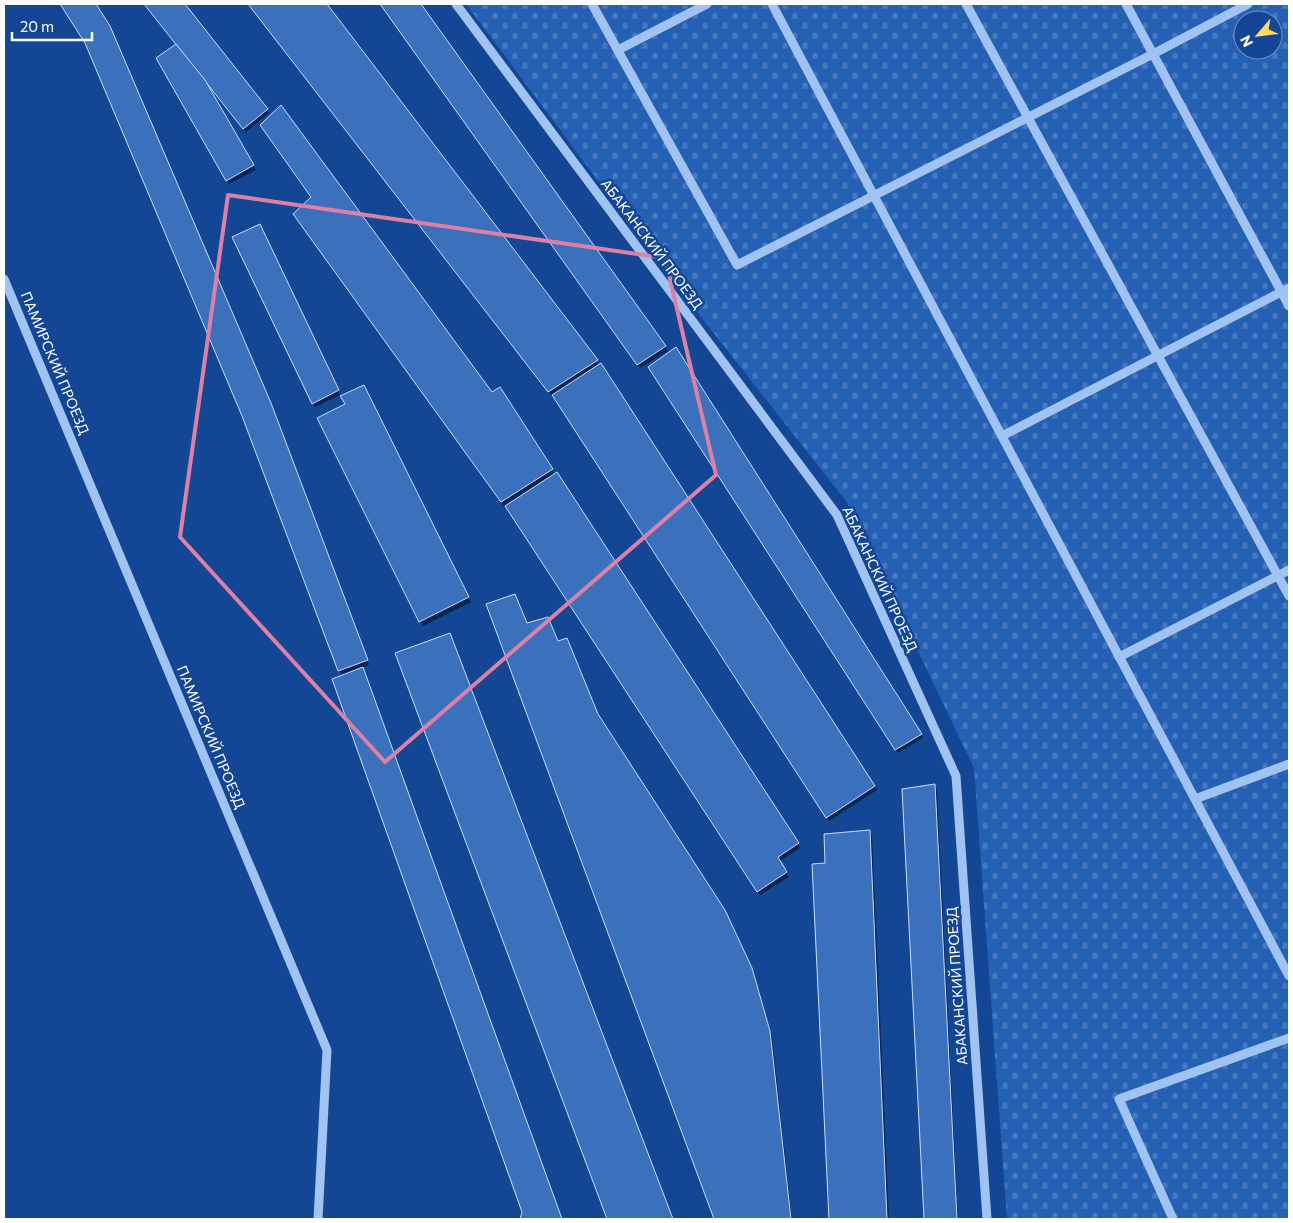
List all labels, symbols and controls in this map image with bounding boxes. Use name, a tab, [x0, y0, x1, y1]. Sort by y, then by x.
scale bar	[12, 10, 92, 42]
north arrow	[1233, 10, 1283, 60]
text: 20 m	[20, 17, 54, 35]
text: N	[1236, 33, 1256, 50]
street label: АБАКАНСКИЙ ПРОЕЗД	[598, 175, 707, 312]
street label: ПАМИРСКИЙ ПРОЕЗД	[18, 289, 93, 437]
street label: АБАКАНСКИЙ ПРОЕЗД	[839, 503, 922, 654]
street label: ПАМИРСКИЙ ПРОЕЗД	[174, 663, 249, 811]
street label: АБАКАНСКИЙ ПРОЕЗД	[942, 906, 971, 1066]

